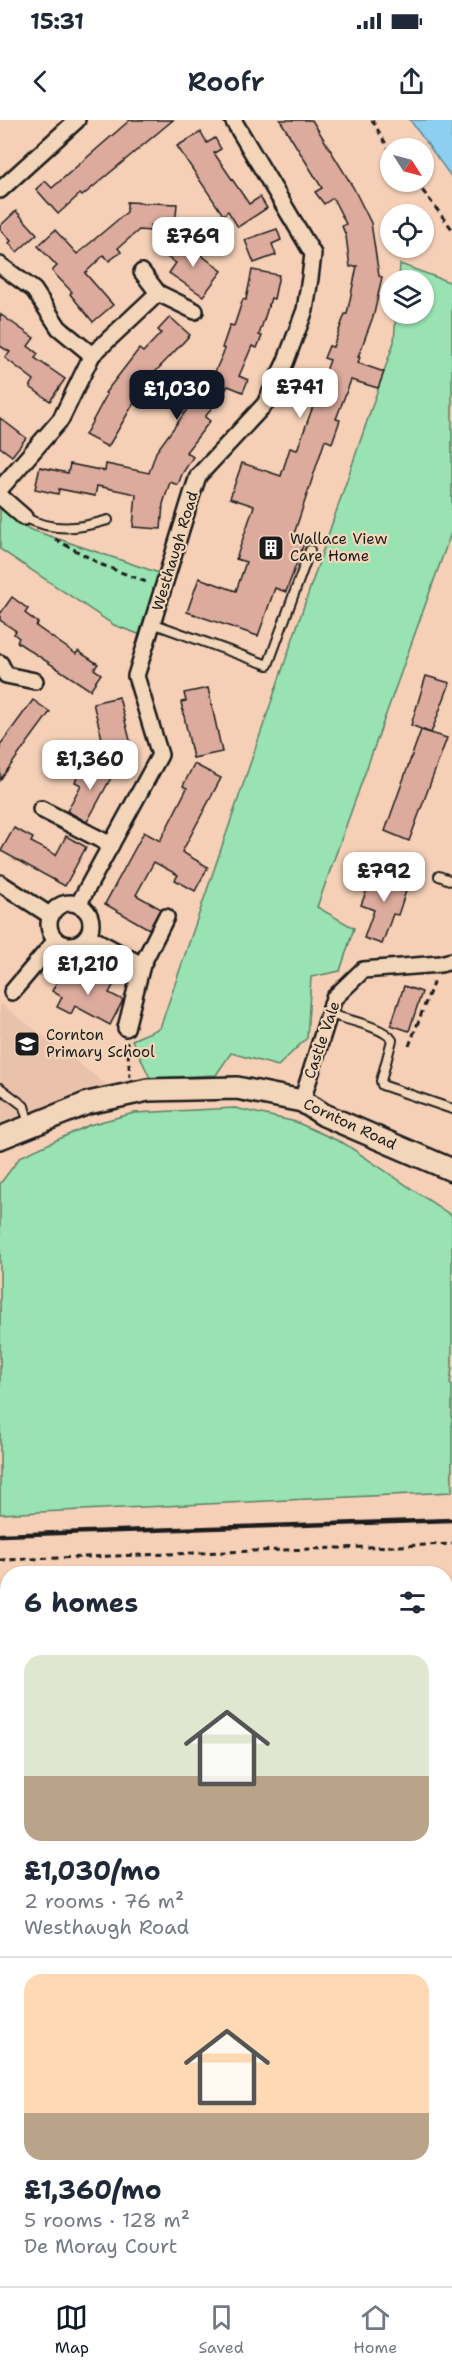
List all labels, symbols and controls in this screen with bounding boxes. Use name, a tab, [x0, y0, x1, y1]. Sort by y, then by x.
text: 15:31	[30, 7, 84, 36]
text: Roofr	[187, 63, 265, 100]
icon: back	[24, 65, 57, 98]
icon: share	[395, 65, 428, 98]
north arrow	[380, 138, 434, 192]
map controls	[380, 138, 434, 324]
button: locate	[380, 204, 434, 258]
pin: £769	[157, 217, 229, 268]
text: £769	[166, 223, 220, 249]
button: layers	[380, 270, 434, 324]
pin: £741	[264, 368, 336, 419]
pin: £1,030	[128, 370, 226, 421]
text: £741	[276, 374, 324, 400]
text: £1,030	[143, 376, 211, 402]
street label: Westhaugh Road	[147, 488, 203, 613]
place label: Wallace View Care Home	[290, 529, 388, 566]
building icon: Wallace View Care Home	[256, 533, 286, 563]
pin: £1,360	[41, 740, 139, 791]
text: £1,360	[56, 746, 124, 772]
pin: £792	[348, 852, 420, 903]
text: £792	[357, 858, 411, 884]
pin: £1,210	[39, 945, 137, 996]
text: £1,210	[57, 951, 119, 977]
street label: Castle Vale	[299, 999, 345, 1081]
place label: Cornton Primary School	[46, 1025, 155, 1062]
school or university icon: Cornton Primary School	[12, 1029, 42, 1059]
street label: Cornton Road	[300, 1094, 400, 1154]
text: 6 homes	[24, 1585, 138, 1620]
icon: filters	[396, 1586, 429, 1619]
icon: home	[173, 1694, 281, 1802]
text: £1,030/mo	[24, 1853, 161, 1888]
text: 2 rooms · 76 m²	[24, 1888, 184, 1914]
text: Westhaugh Road	[24, 1914, 189, 1940]
icon: home	[173, 2013, 281, 2121]
text: £1,360/mo	[24, 2172, 162, 2207]
text: 5 rooms · 128 m²	[24, 2207, 190, 2233]
text: De Moray Court	[24, 2233, 178, 2259]
tab: Map	[55, 2301, 89, 2358]
tab: Saved	[198, 2301, 244, 2358]
tab: Home	[353, 2301, 397, 2358]

